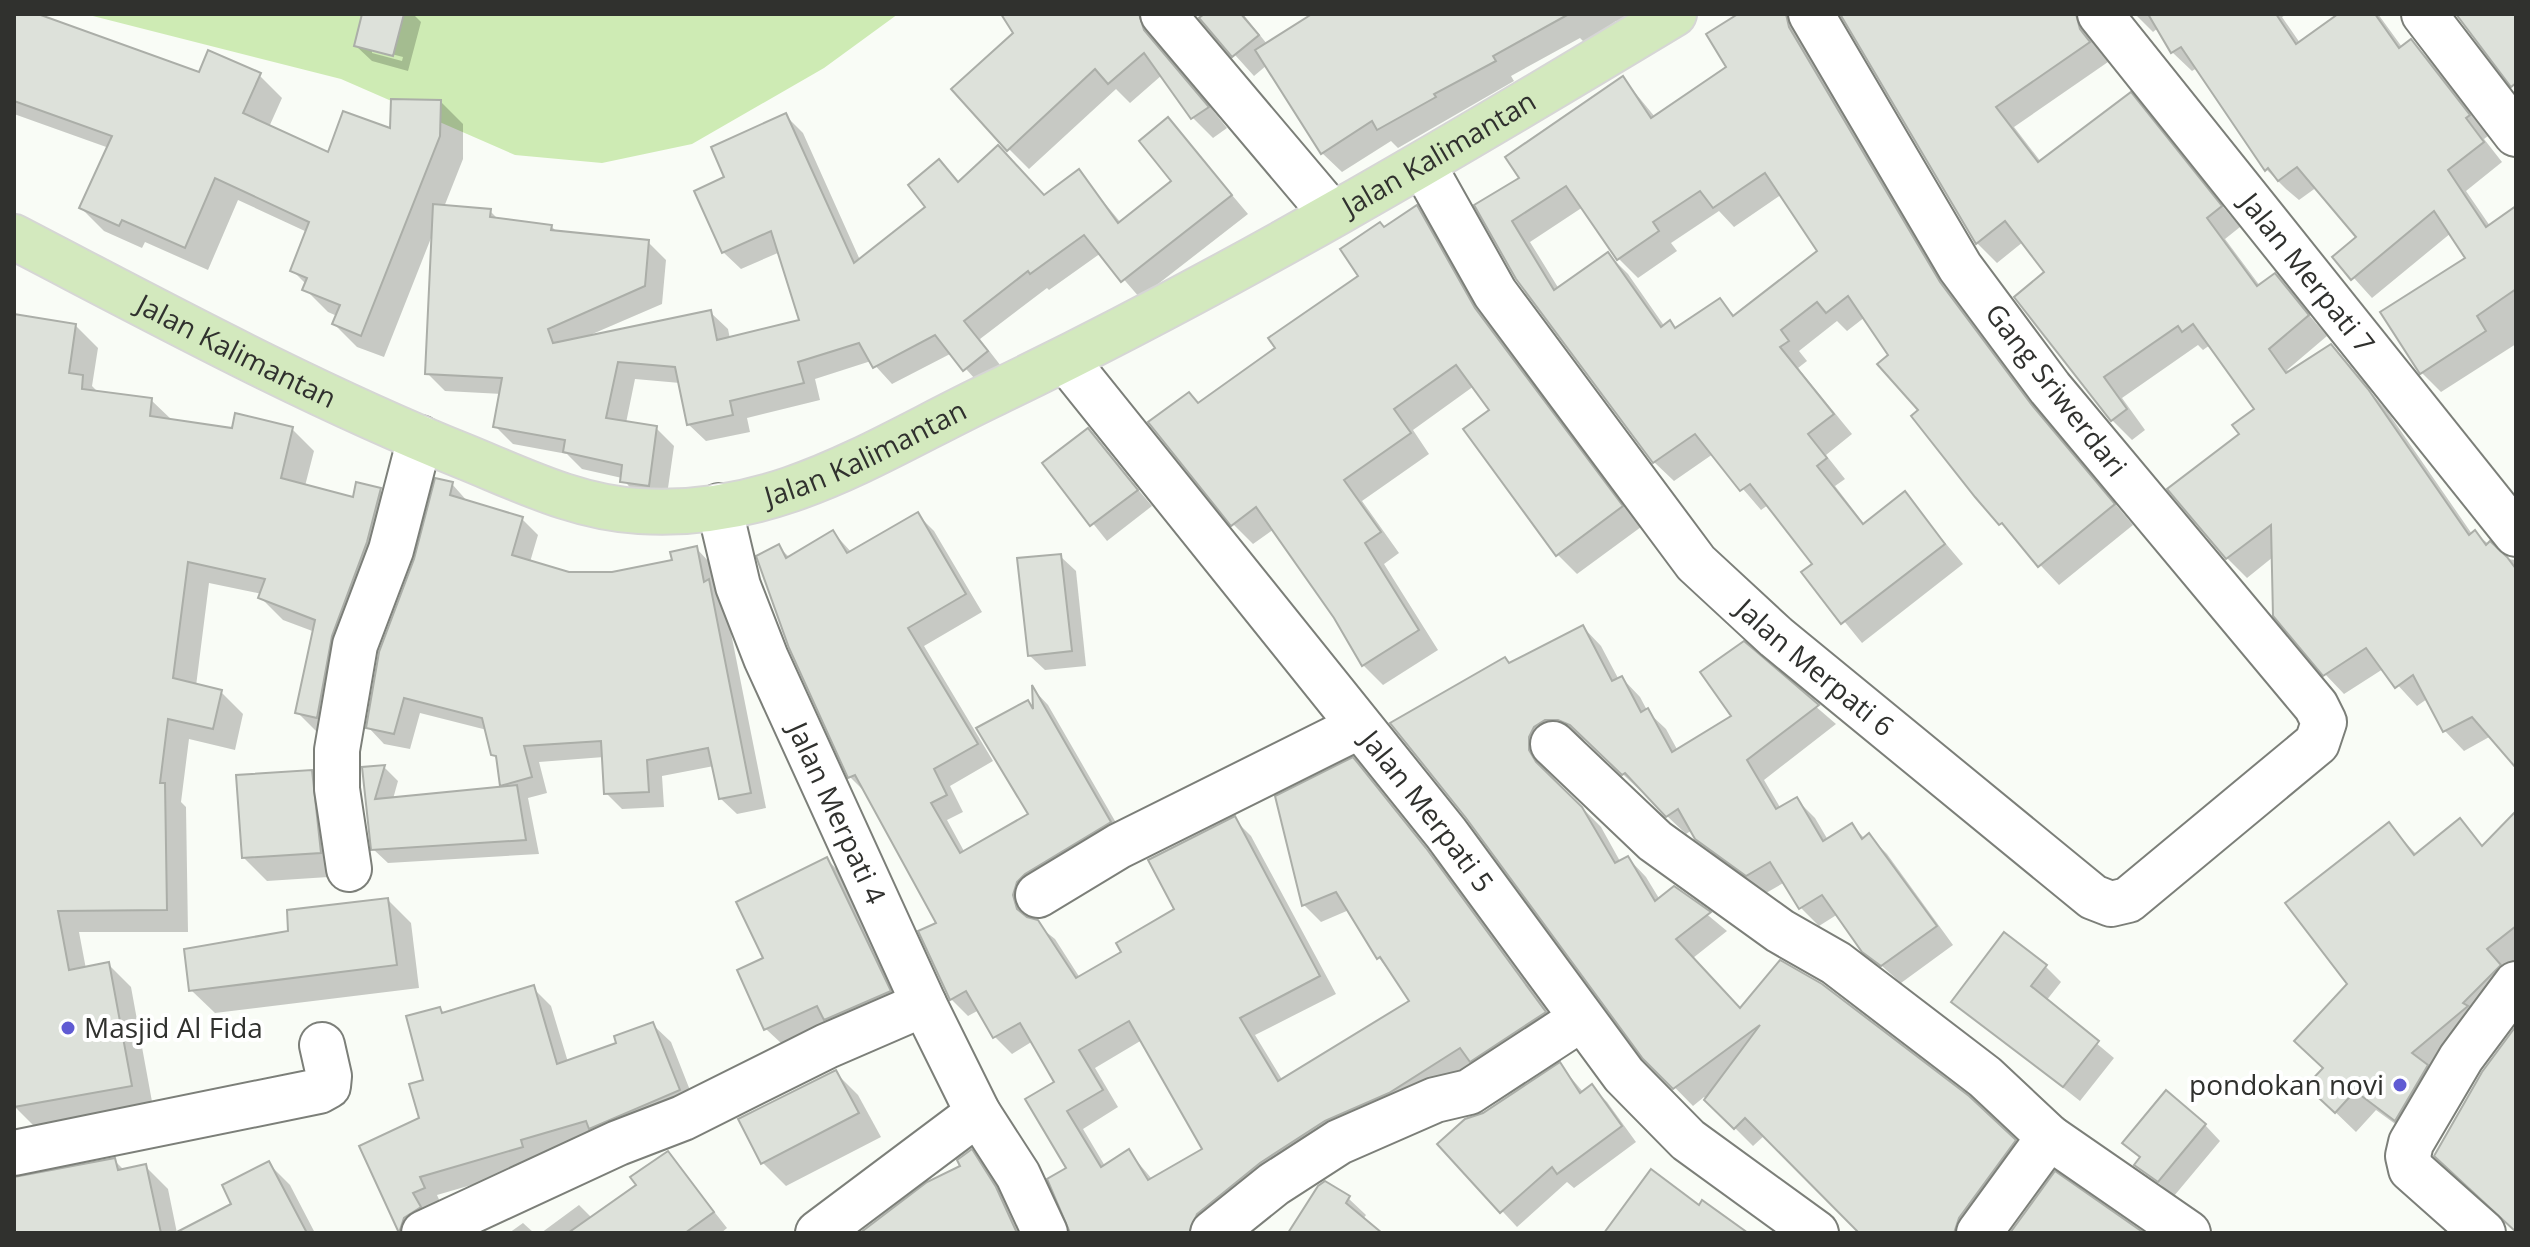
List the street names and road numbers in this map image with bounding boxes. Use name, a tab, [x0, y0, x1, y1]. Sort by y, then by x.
street label: Jalan Kalimantan	[1332, 81, 1542, 226]
street label: Jalan Merpati 7	[2230, 182, 2384, 361]
street label: Jalan Kalimantan	[128, 283, 343, 416]
street label: Gang Sriwerdari	[1977, 295, 2136, 484]
street label: Jalan Kalimantan	[757, 390, 972, 515]
street label: Jalan Merpati 6	[1726, 588, 1903, 744]
street label: Jalan Merpati 4	[779, 713, 896, 910]
street label: Jalan Merpati 5	[1351, 719, 1503, 899]

